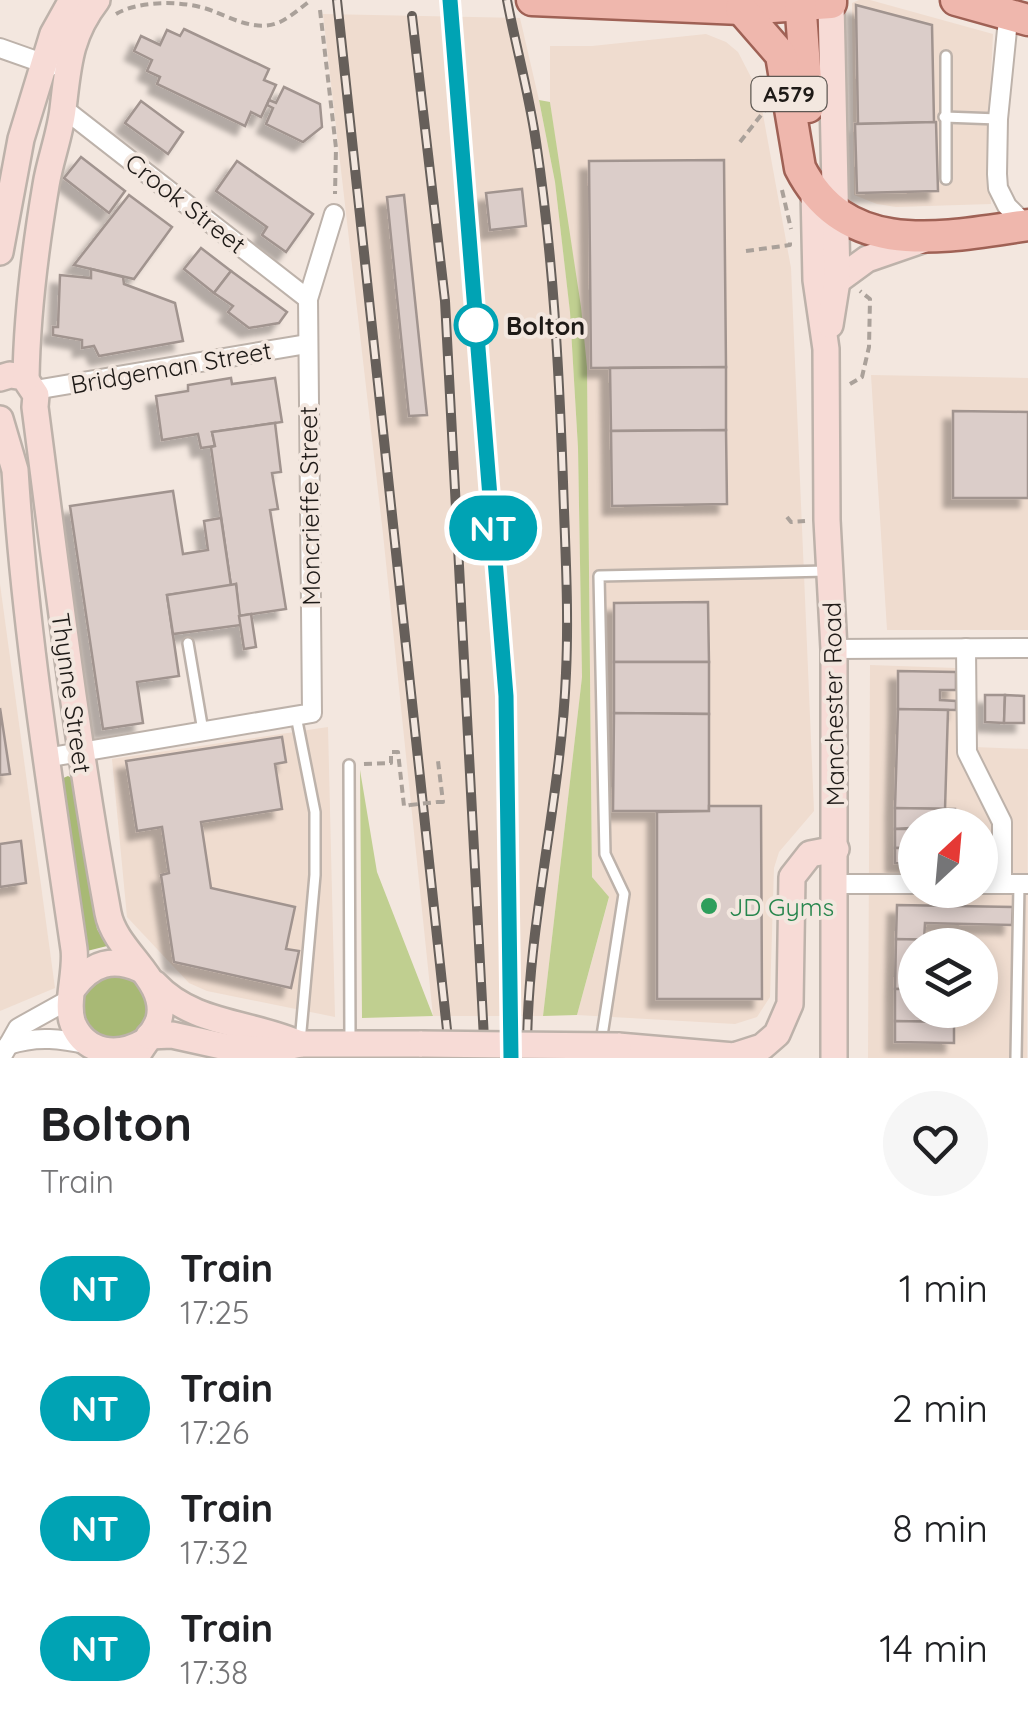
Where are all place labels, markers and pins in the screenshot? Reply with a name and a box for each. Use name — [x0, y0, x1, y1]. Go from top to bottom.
marker: Bolton — [455, 304, 497, 346]
place label: Bolton — [506, 310, 585, 341]
place label: JD Gyms — [729, 891, 834, 922]
marker: JD Gyms — [698, 895, 720, 917]

